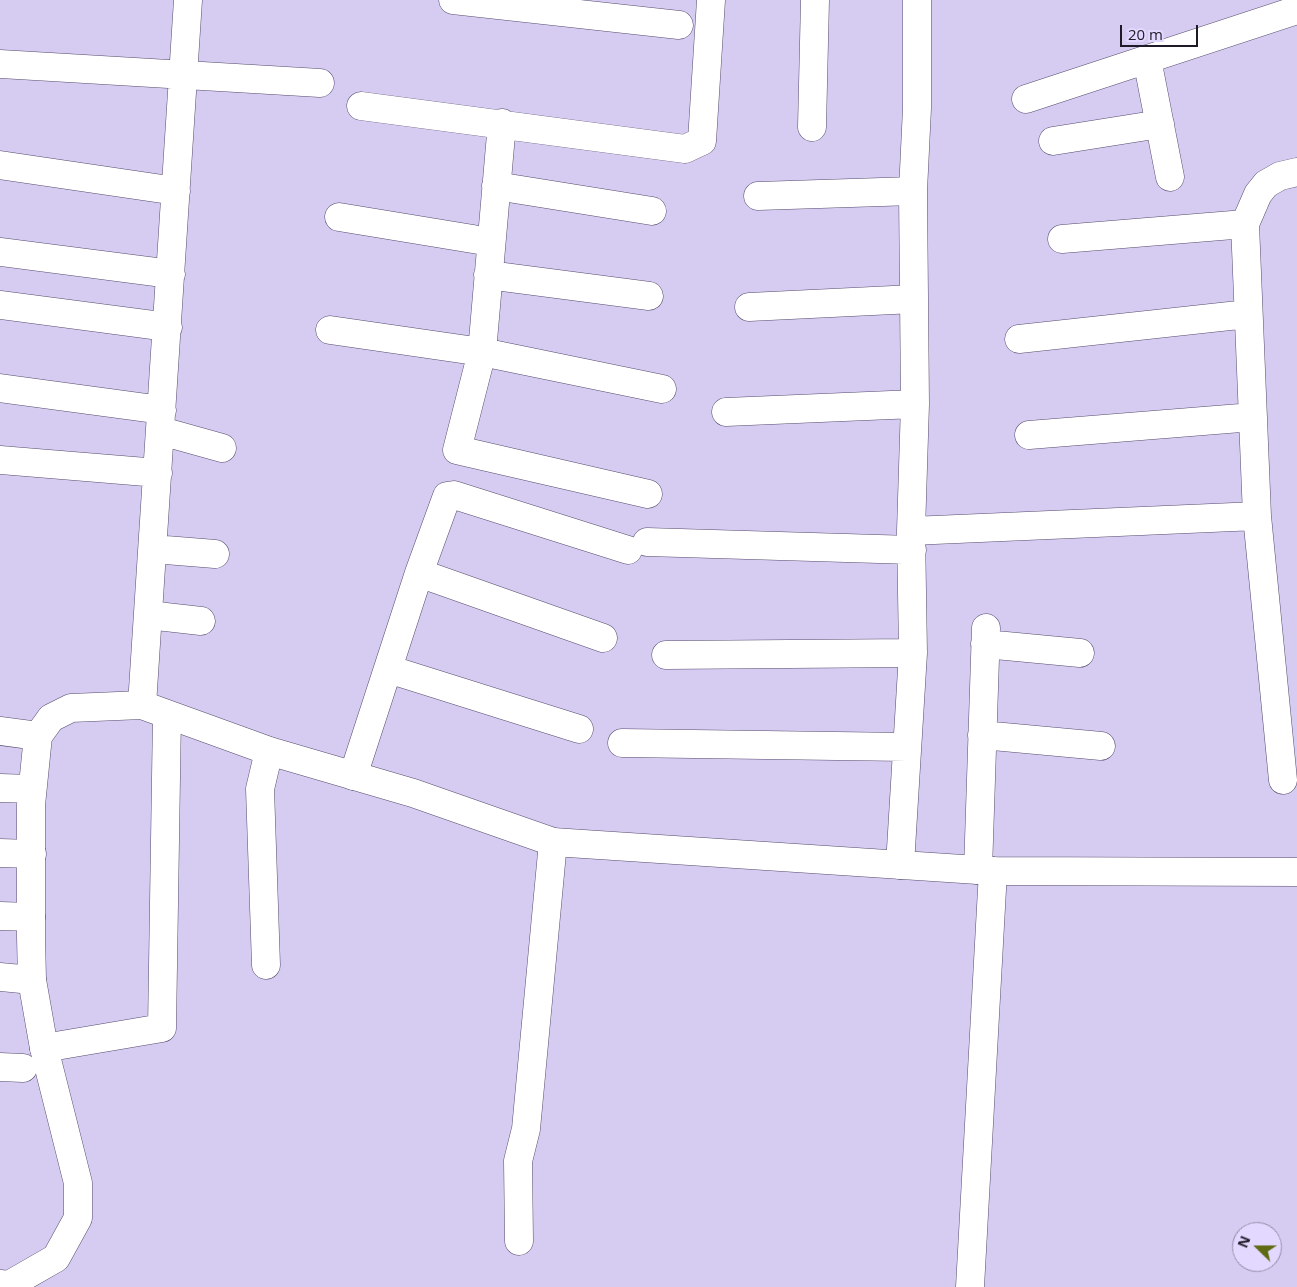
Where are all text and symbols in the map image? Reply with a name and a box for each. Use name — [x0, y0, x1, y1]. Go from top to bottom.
scale bar — [1122, 15, 1200, 47]
text: 20 m — [1128, 24, 1163, 44]
north arrow — [1232, 1222, 1282, 1272]
text: N — [1233, 1233, 1254, 1250]

